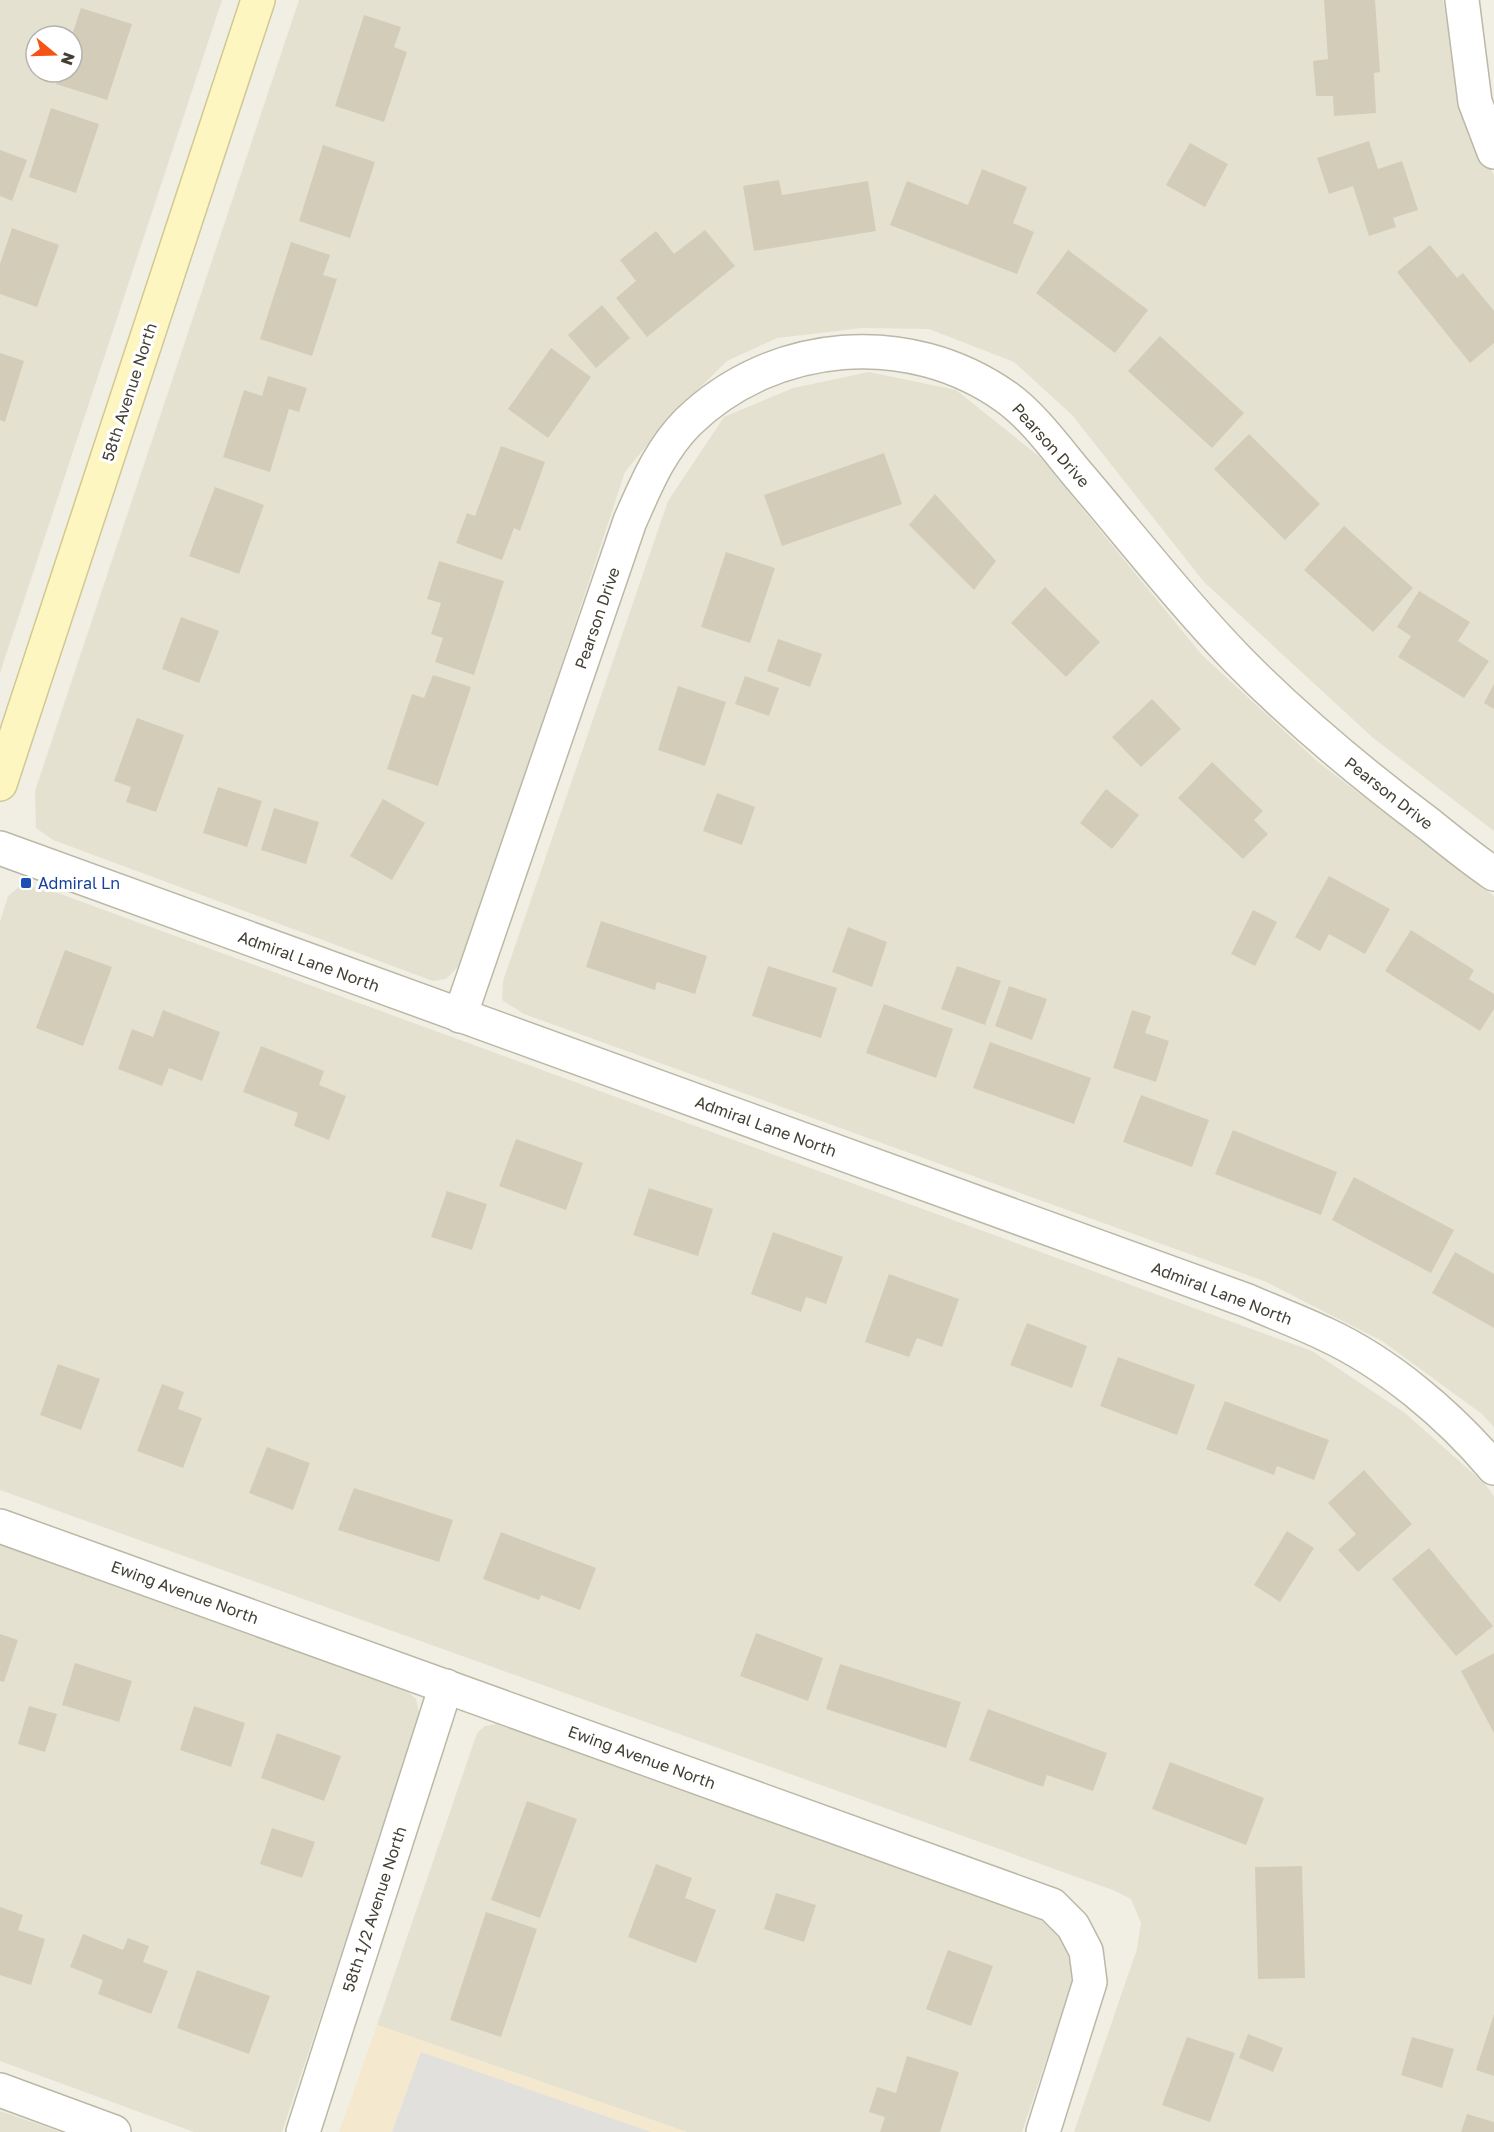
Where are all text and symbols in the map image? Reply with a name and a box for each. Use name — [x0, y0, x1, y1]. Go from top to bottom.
north arrow — [24, 24, 84, 84]
text: N — [57, 50, 80, 68]
street label: 58th Avenue North — [97, 320, 161, 464]
street label: Pearson Drive — [1008, 399, 1094, 491]
street label: Pearson Drive — [570, 564, 624, 672]
street label: Pearson Drive — [1341, 752, 1437, 834]
place label: Admiral Ln — [38, 873, 120, 893]
marker: Admiral Ln — [19, 876, 33, 890]
street label: Admiral Lane North — [236, 926, 382, 996]
street label: Admiral Lane North — [693, 1091, 839, 1161]
street label: Admiral Lane North — [1149, 1257, 1295, 1329]
street label: Ewing Avenue North — [108, 1556, 262, 1628]
street label: Ewing Avenue North — [565, 1721, 719, 1793]
street label: 58th 1/2 Avenue North — [338, 1824, 410, 1994]

